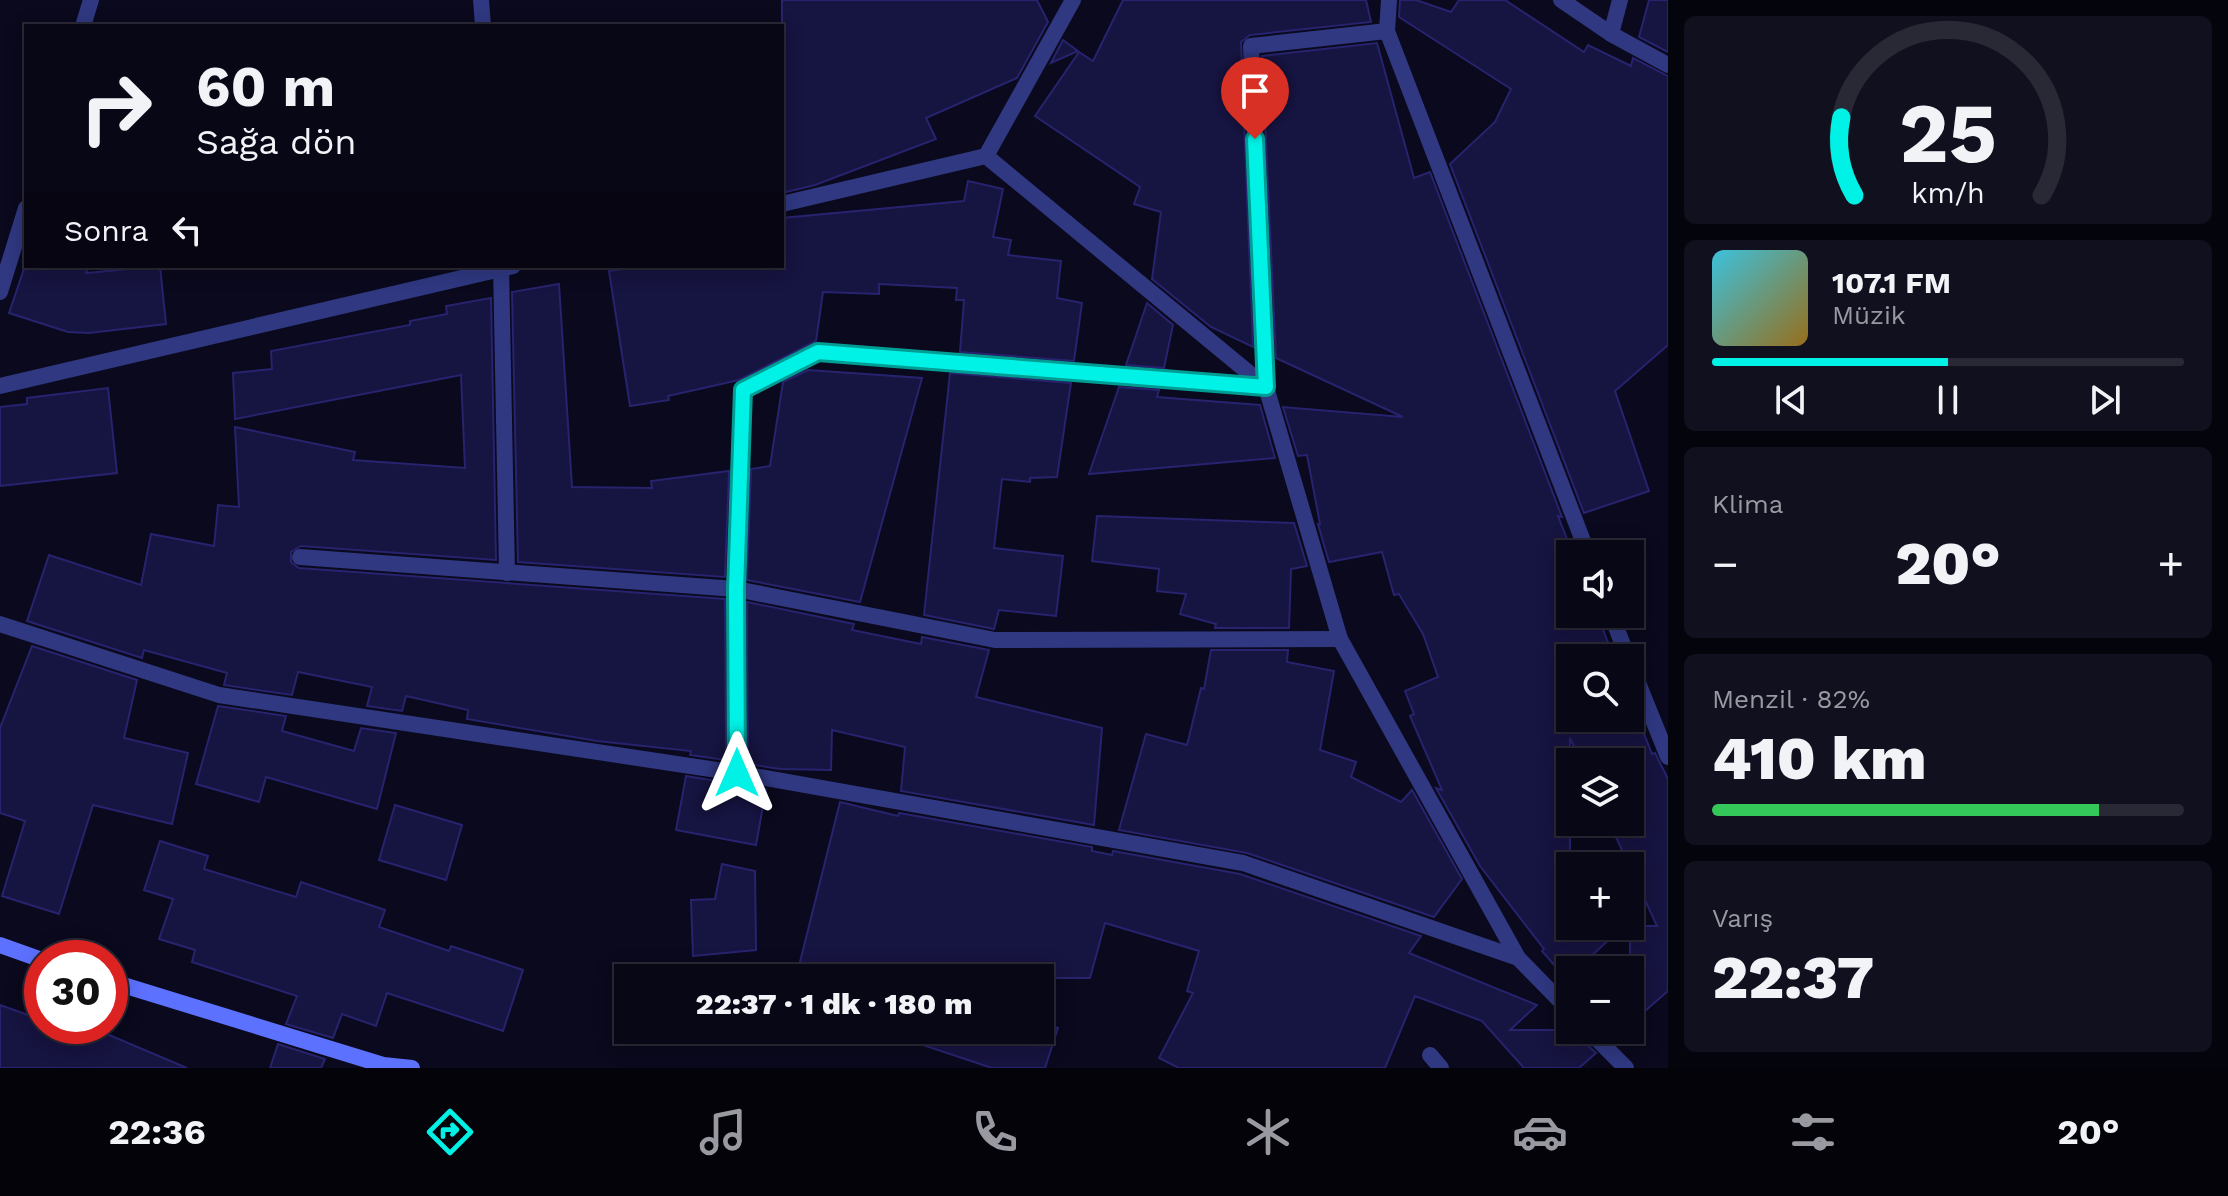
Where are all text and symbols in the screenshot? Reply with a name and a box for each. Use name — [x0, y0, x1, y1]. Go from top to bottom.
text: 60 m — [196, 54, 335, 120]
icon: right — [64, 56, 168, 160]
pin — [1221, 57, 1289, 139]
icon: arrive — [1233, 69, 1277, 113]
text: 25 — [1899, 85, 1997, 182]
text: Sağa dön — [196, 121, 357, 163]
text: km/h — [1911, 176, 1985, 210]
icon: left — [165, 208, 209, 252]
text: Sonra — [64, 213, 149, 248]
text: 107.1 FM — [1832, 265, 1951, 300]
text: Müzik — [1832, 300, 1906, 330]
icon: previous — [1769, 378, 1813, 422]
icon: pause — [1926, 378, 1970, 422]
icon: next — [2083, 378, 2127, 422]
text: Klima — [1712, 489, 1783, 519]
text: 20° — [1895, 528, 2001, 599]
text: − — [1712, 538, 1739, 590]
text: + — [2157, 538, 2184, 590]
map controls — [1556, 540, 1644, 1044]
button: sound — [1556, 540, 1644, 628]
button: search — [1556, 644, 1644, 732]
text: Menzil · 82% — [1712, 684, 1870, 714]
text: 410 km — [1712, 723, 1926, 794]
position arrow — [695, 731, 779, 815]
button: layers — [1556, 748, 1644, 836]
button: + — [1556, 852, 1644, 940]
text: Varış — [1712, 903, 1773, 933]
speed limit sign: 30 — [24, 940, 128, 1044]
text: 22:37 — [1712, 942, 1874, 1013]
button: − — [1556, 956, 1644, 1044]
text: 22:37 · 1 dk · 180 m — [696, 986, 972, 1021]
icon: directions — [422, 1104, 478, 1160]
icon: music — [695, 1104, 751, 1160]
icon: phone — [967, 1104, 1023, 1160]
icon: climate — [1240, 1104, 1296, 1160]
icon: car — [1512, 1104, 1568, 1160]
icon: filters — [1785, 1104, 1841, 1160]
text: 22:36 — [108, 1111, 206, 1153]
text: 20° — [2057, 1111, 2120, 1153]

